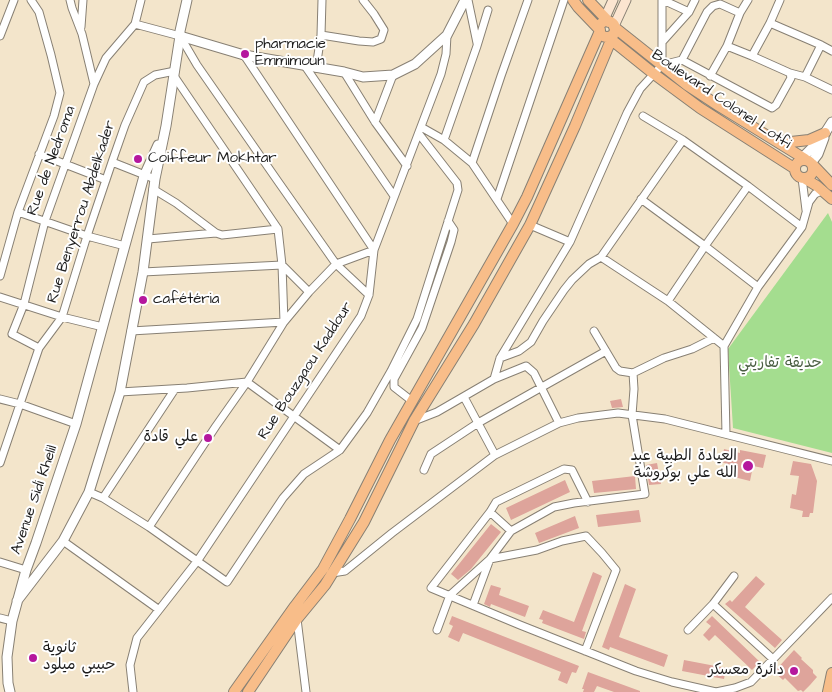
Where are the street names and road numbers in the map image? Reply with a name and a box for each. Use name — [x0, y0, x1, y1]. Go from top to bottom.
street label: Boulevard Colonel Lotfi — [648, 47, 794, 153]
street label: Rue de Nedroma — [24, 104, 80, 218]
street label: Rue Benyerrou Abdelkader — [44, 118, 120, 306]
street label: Rue Bouzgaou Kaddour — [255, 299, 357, 443]
street label: Avenue Sidi Khelil — [8, 443, 62, 557]

